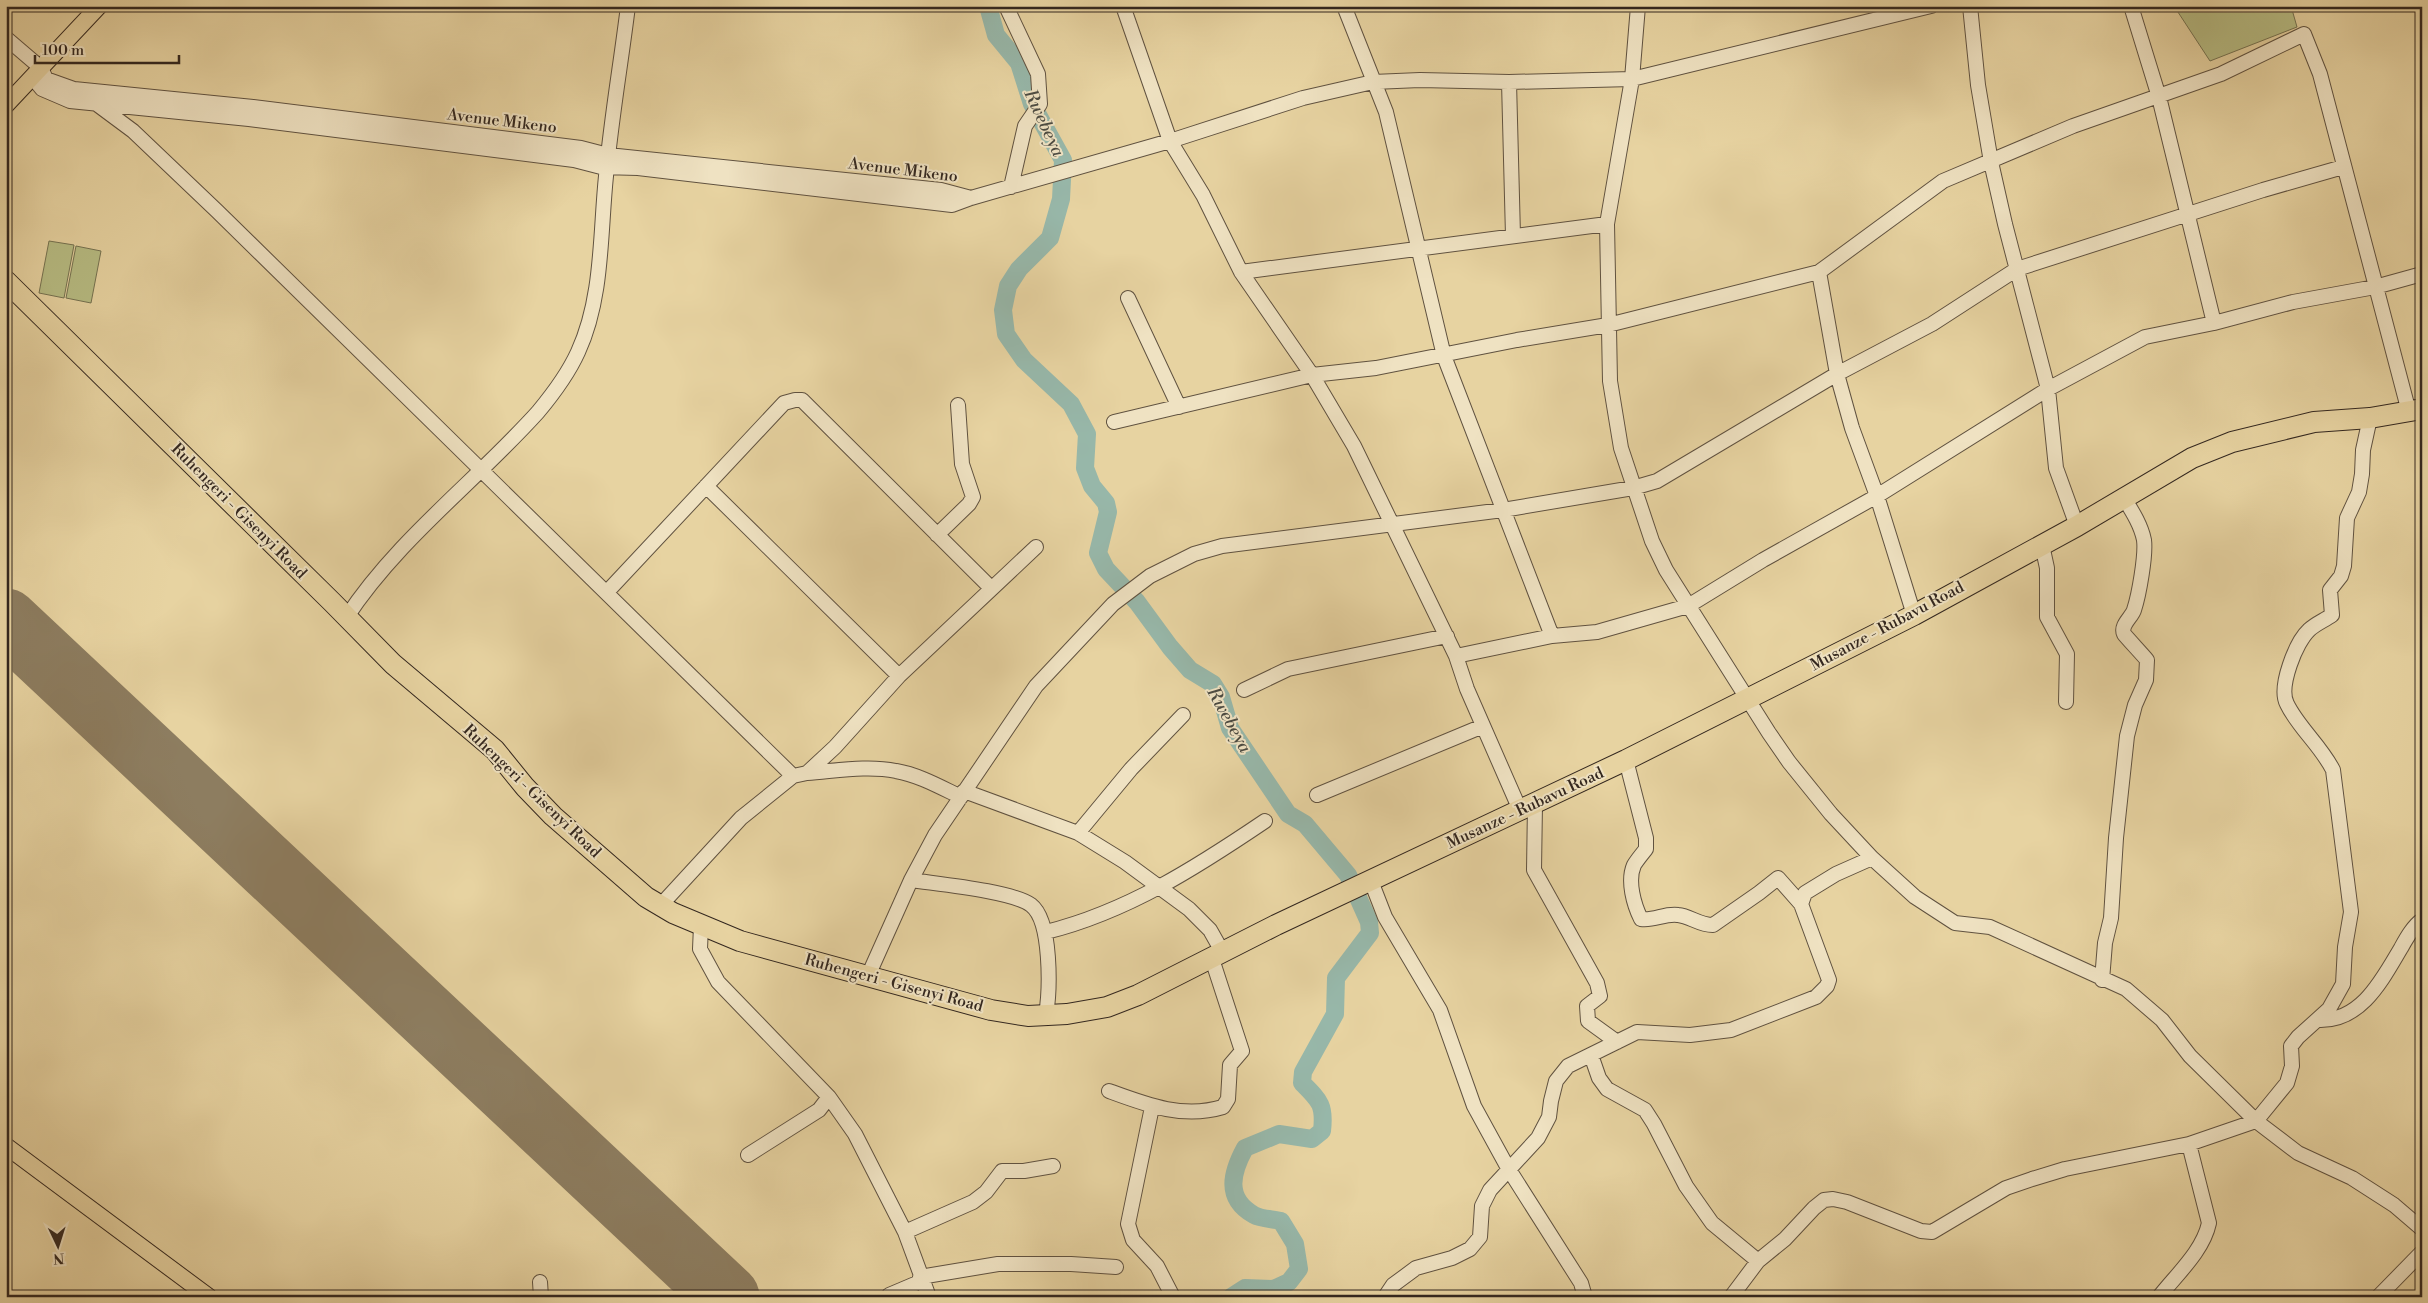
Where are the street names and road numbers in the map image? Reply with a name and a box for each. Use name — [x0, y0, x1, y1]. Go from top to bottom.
street label: Avenue Mikeno — [445, 104, 558, 138]
street label: Avenue Mikeno — [846, 153, 959, 187]
street label: Ruhengeri - Gisenyi Road — [167, 439, 311, 583]
street label: Musanze - Rubavu Road — [1807, 577, 1967, 675]
street label: Ruhengeri - Gisenyi Road — [459, 720, 605, 862]
street label: Musanze - Rubavu Road — [1443, 763, 1607, 853]
street label: Ruhengeri - Gisenyi Road — [803, 950, 985, 1016]

